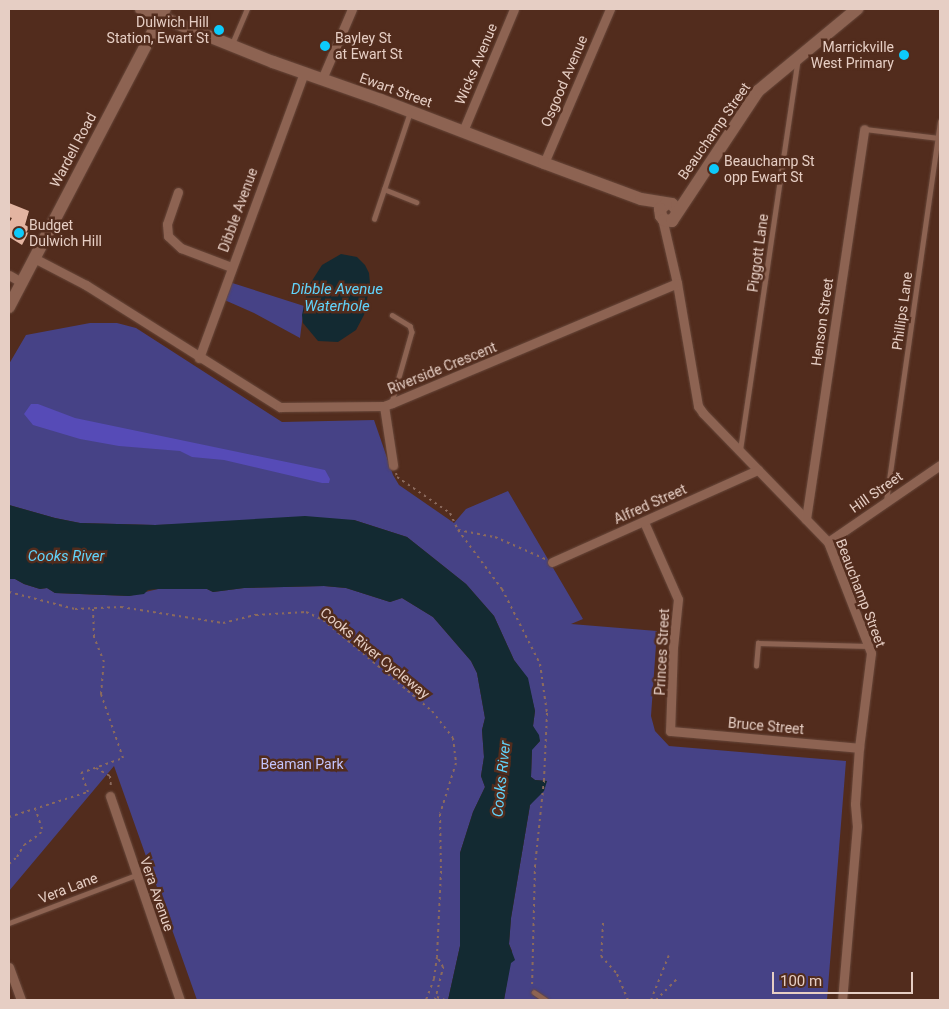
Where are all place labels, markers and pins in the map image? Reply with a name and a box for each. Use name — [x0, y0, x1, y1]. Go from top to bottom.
place label: Dulwich Hill Station, Ewart St — [107, 14, 209, 46]
marker: Dulwich Hill Station, Ewart St — [213, 24, 225, 36]
place label: Bayley St at Ewart St — [335, 30, 403, 62]
place label: Marrickville West Primary — [811, 39, 894, 72]
marker: Bayley St at Ewart St — [319, 40, 331, 52]
marker: Marrickville West Primary — [898, 49, 910, 61]
place label: Beauchamp St opp Ewart St — [724, 153, 815, 186]
marker: Beauchamp St opp Ewart St — [708, 163, 720, 175]
place label: Budget Dulwich Hill — [29, 217, 102, 250]
marker: Budget Dulwich Hill — [13, 227, 25, 239]

